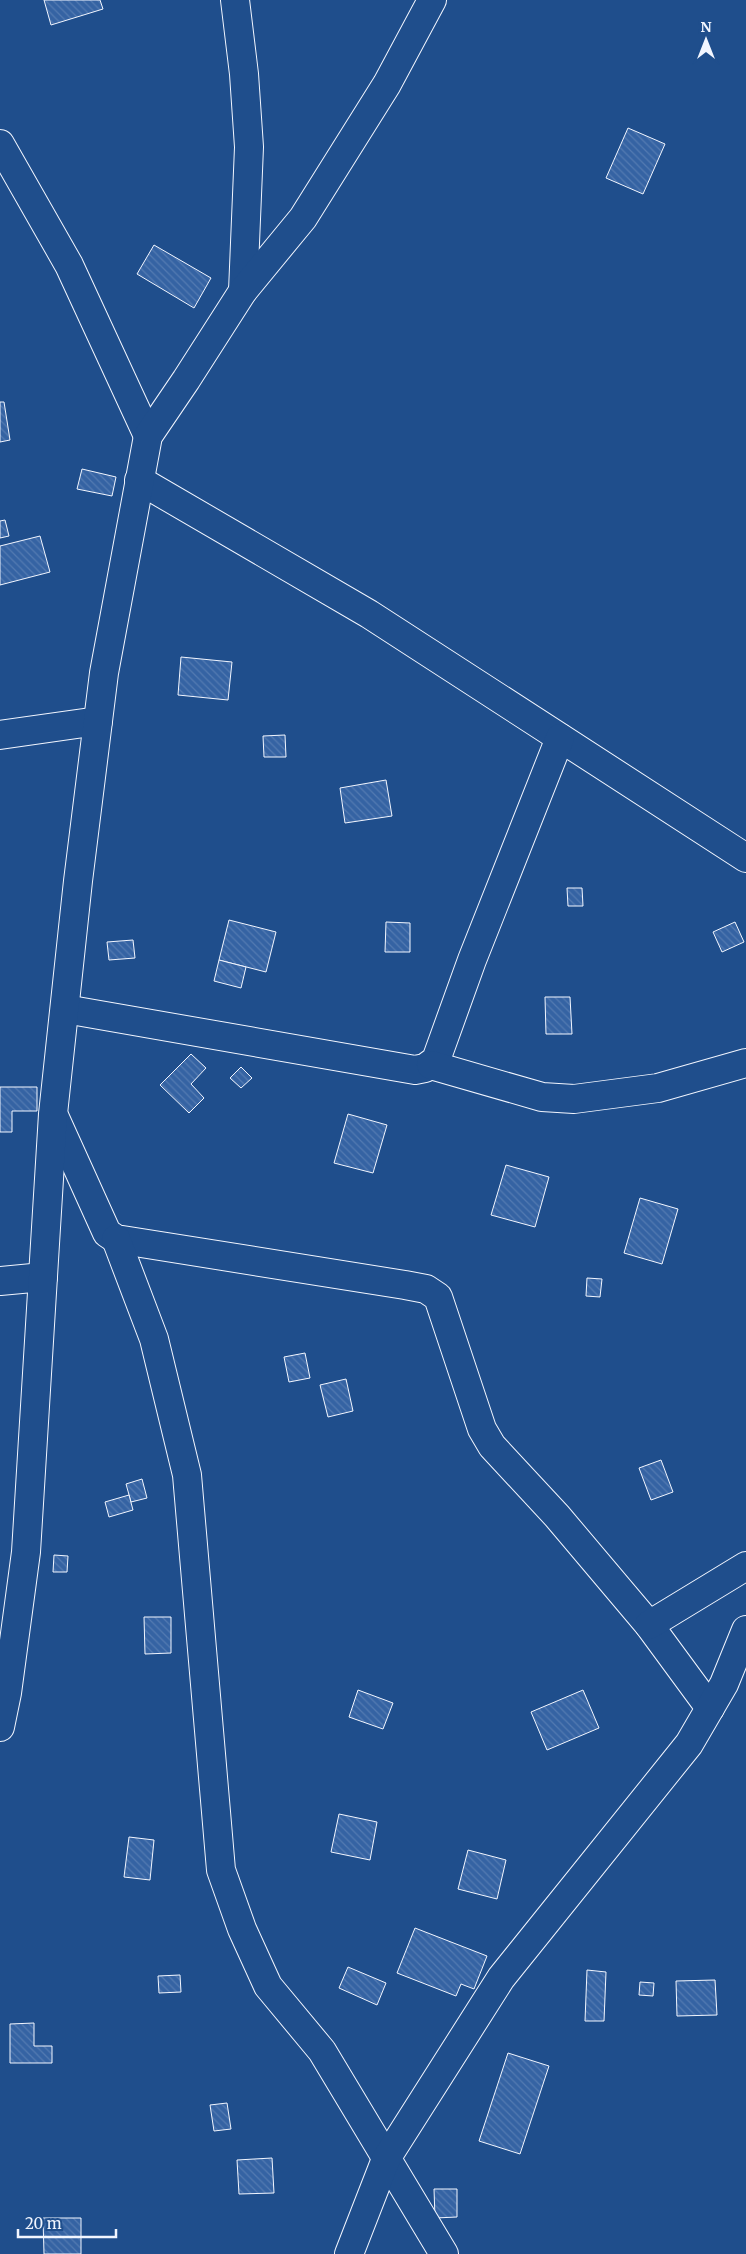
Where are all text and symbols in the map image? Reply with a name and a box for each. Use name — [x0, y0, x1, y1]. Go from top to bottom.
north arrow — [681, 15, 731, 65]
text: N — [700, 18, 712, 36]
scale bar — [18, 2206, 115, 2238]
text: 20 m — [25, 2214, 62, 2233]

